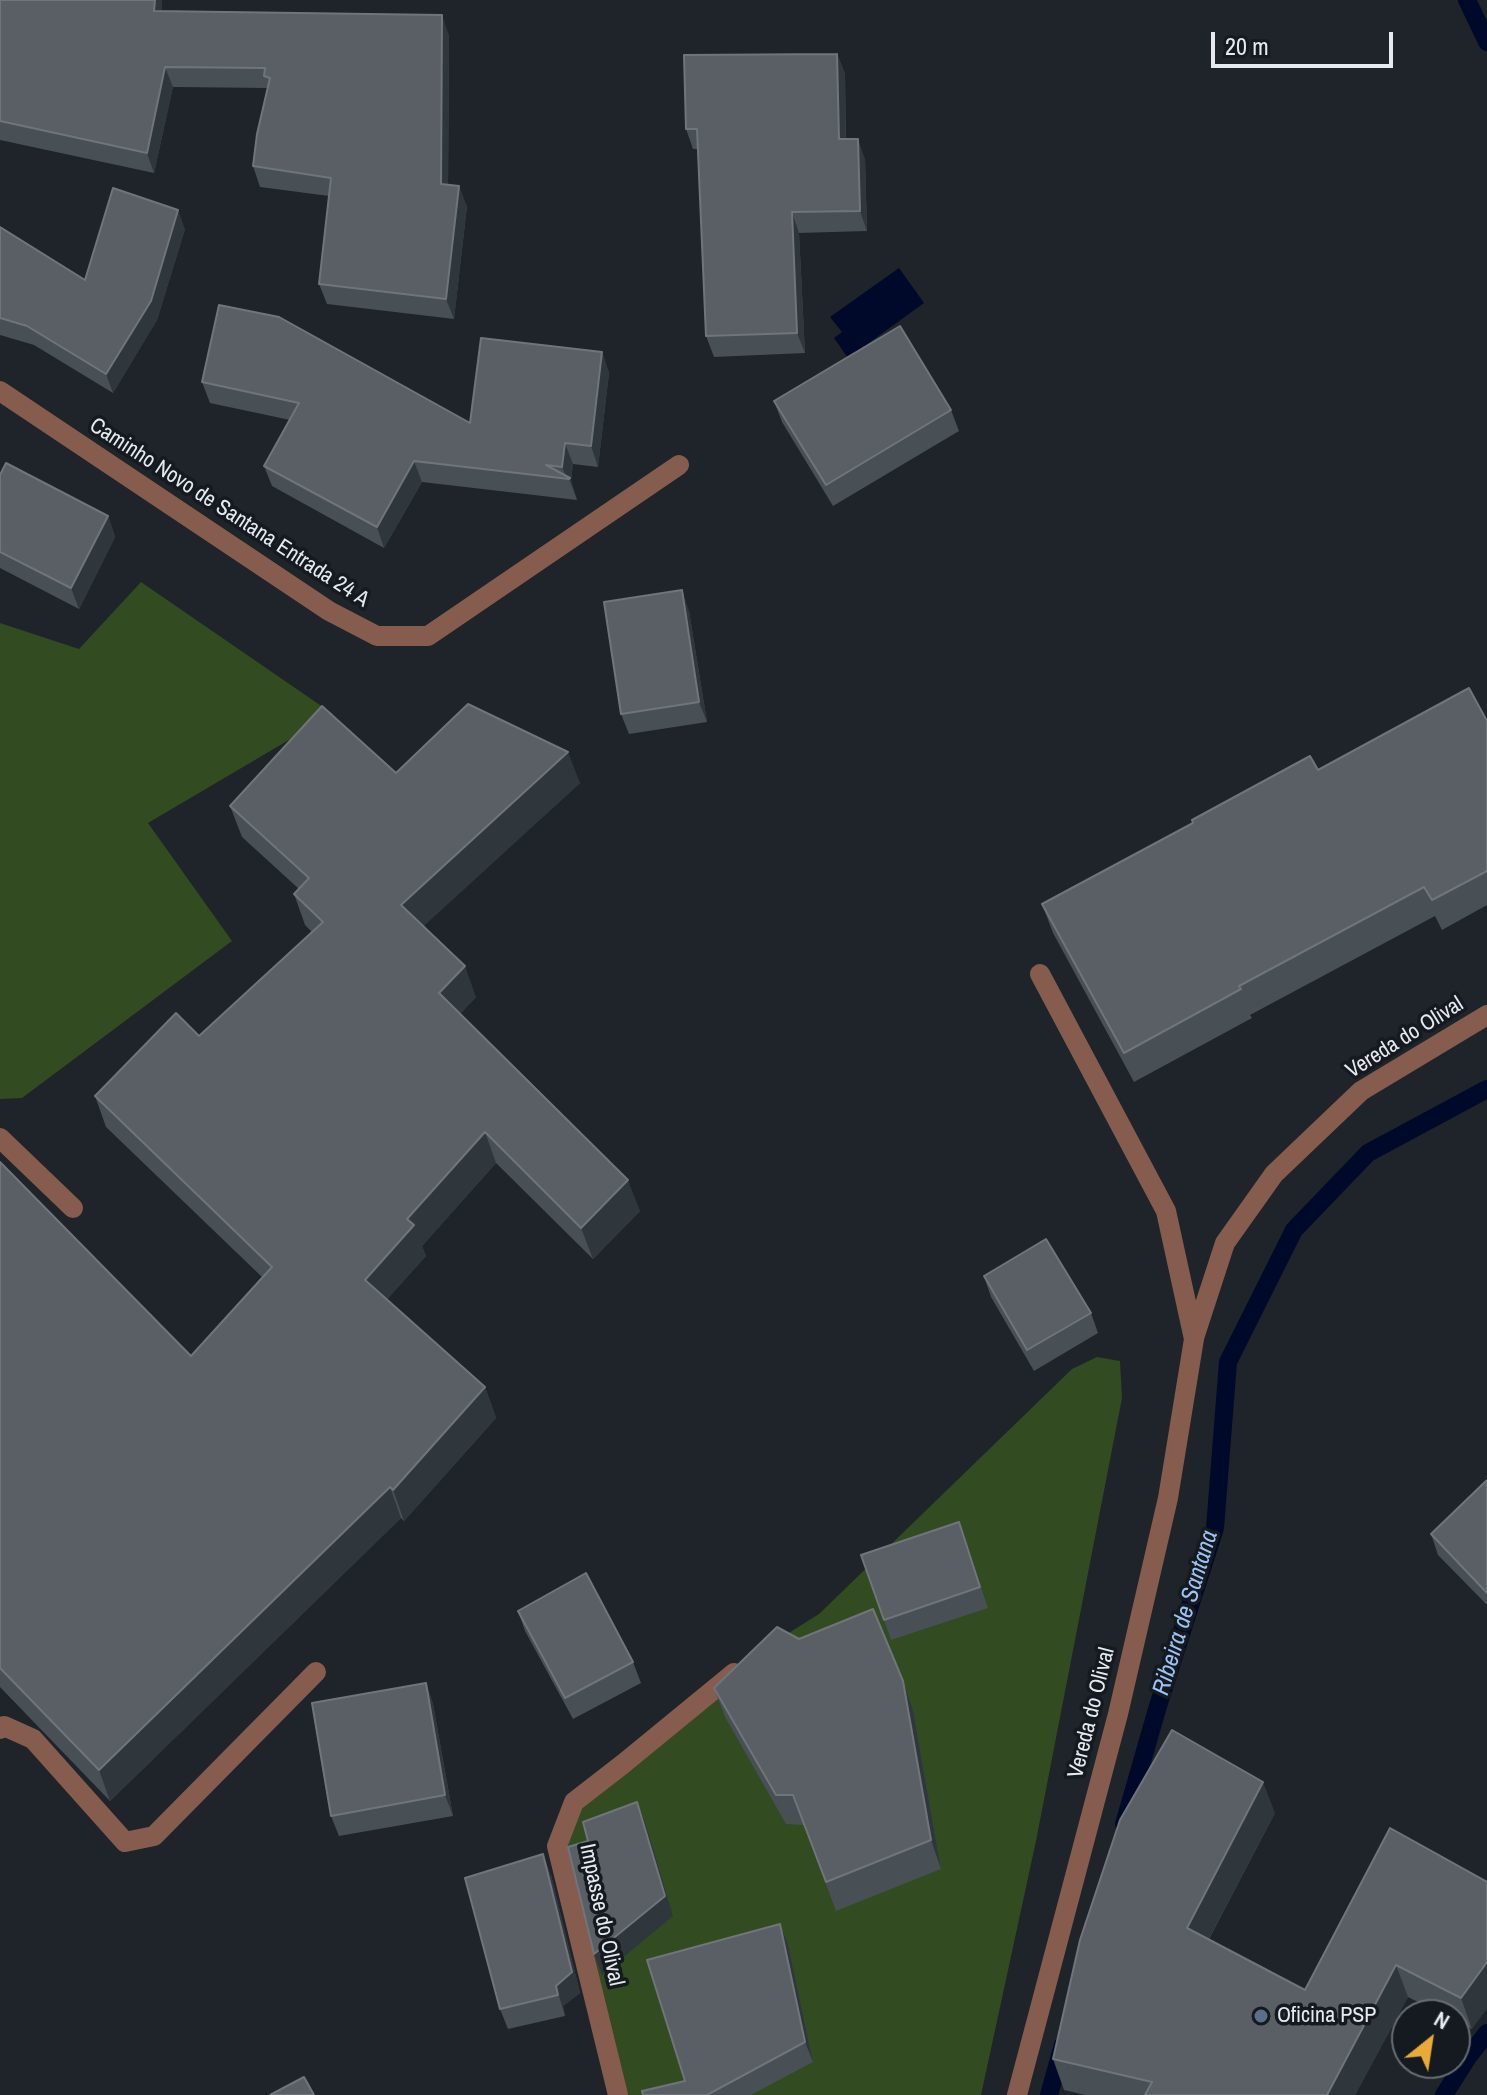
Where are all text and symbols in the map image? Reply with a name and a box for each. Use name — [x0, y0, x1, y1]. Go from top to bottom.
scale bar — [1215, 16, 1397, 66]
text: 20 m — [1225, 30, 1269, 62]
street label: Caminho Novo de Santana Entrada 24 A — [84, 413, 374, 613]
street label: Vereda do Olival — [1341, 991, 1469, 1085]
water label: Ribeira de Santana — [1147, 1527, 1225, 1699]
street label: Vereda do Olival — [1063, 1645, 1121, 1781]
street label: Impasse do Olival — [573, 1842, 629, 1988]
north arrow — [1391, 1999, 1471, 2079]
place label: Oficina PSP — [1277, 2003, 1376, 2029]
text: N — [1429, 2004, 1455, 2036]
marker: Oficina PSP — [1252, 2007, 1270, 2025]

